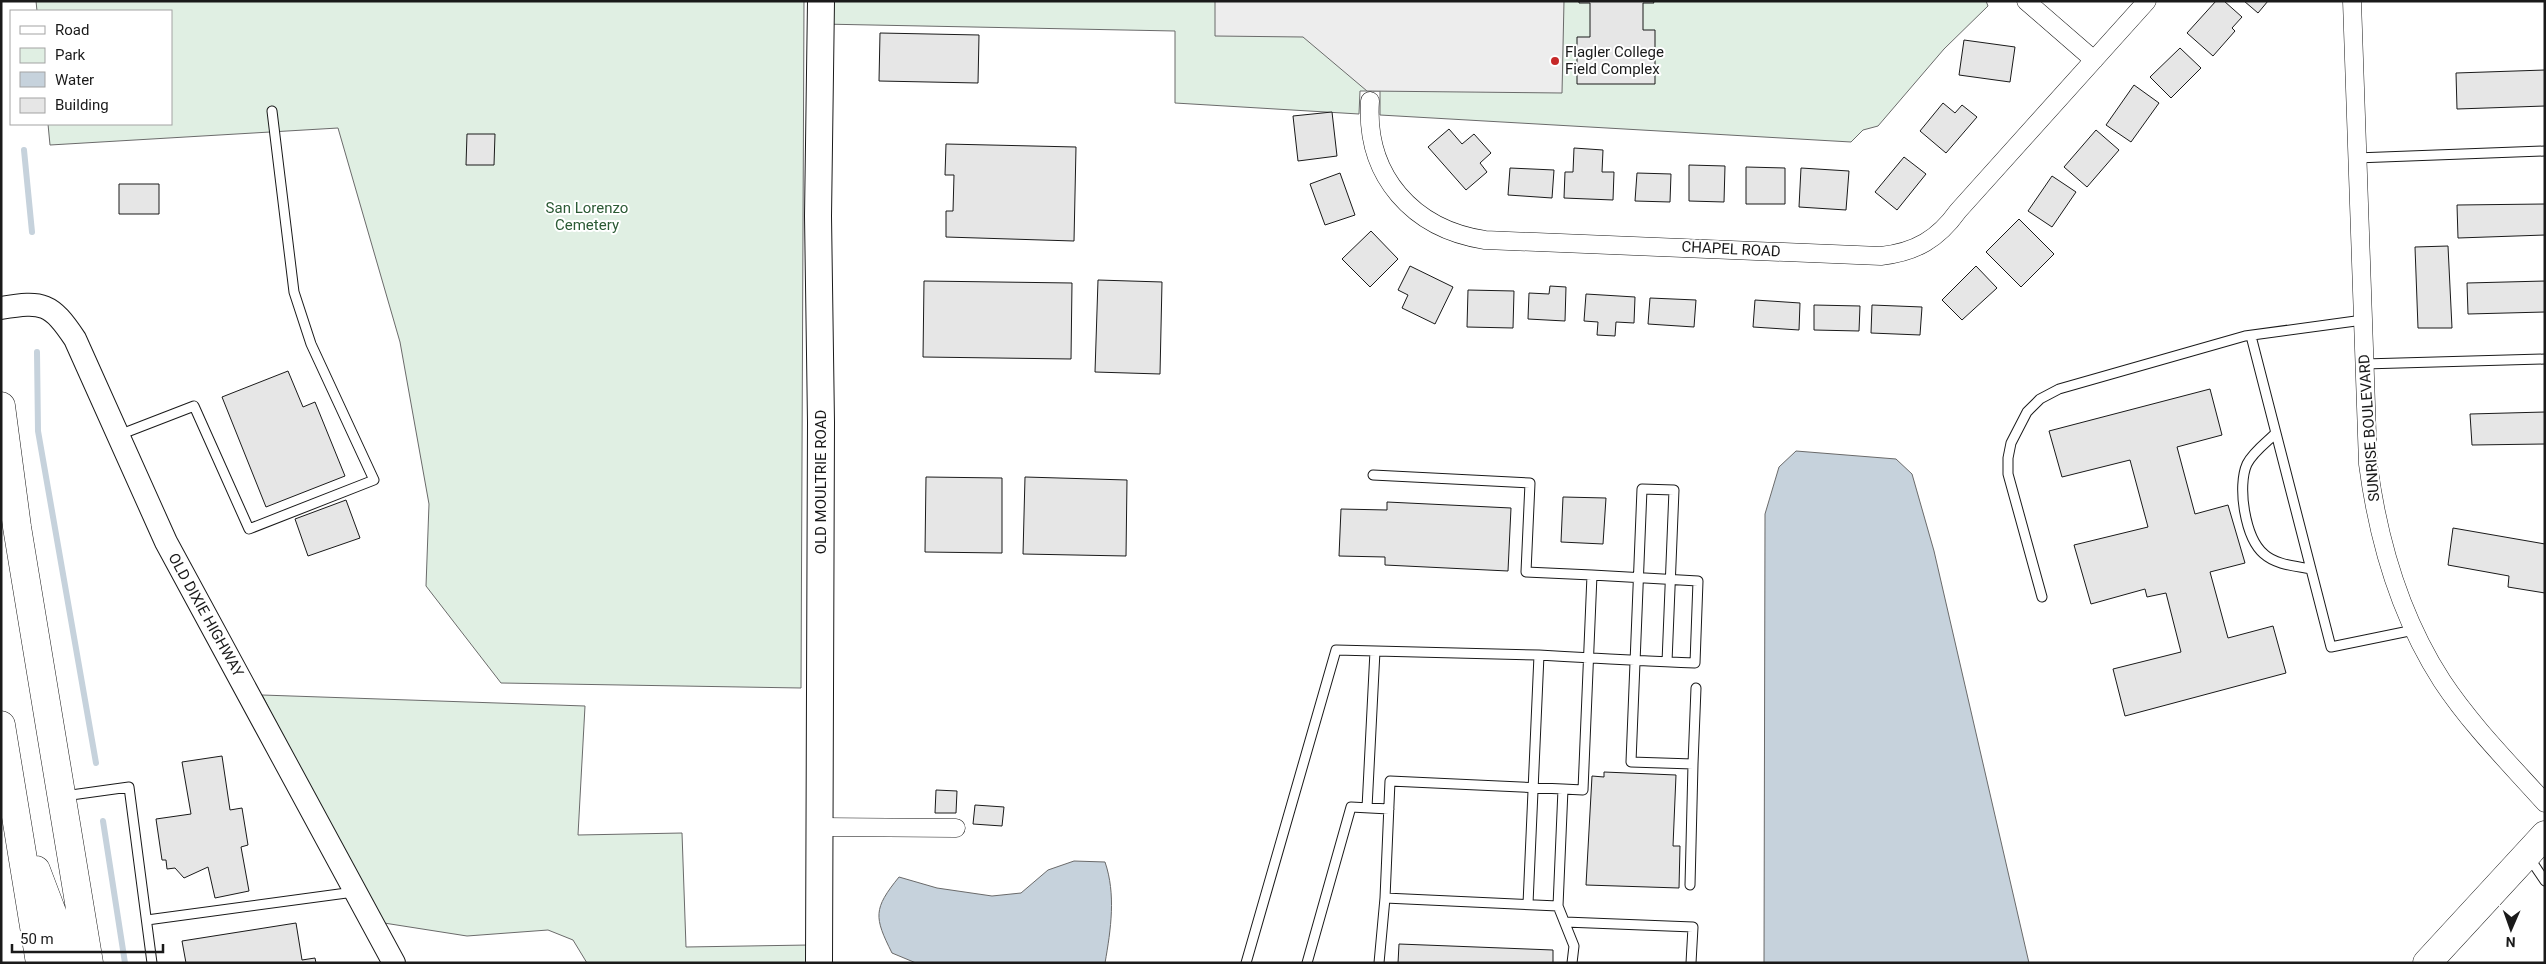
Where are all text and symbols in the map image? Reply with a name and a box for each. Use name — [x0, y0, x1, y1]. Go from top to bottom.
legend — [10, 10, 172, 125]
text: Road — [55, 21, 89, 39]
place label: Flagler College Field Complex — [1565, 43, 1664, 78]
text: Park — [55, 46, 86, 64]
marker: Flagler College Field Complex — [1549, 55, 1561, 67]
text: Water — [55, 71, 94, 89]
text: Building — [55, 96, 109, 114]
park label: San Lorenzo Cemetery — [546, 199, 628, 234]
street label: CHAPEL ROAD — [1681, 237, 1781, 261]
street label: SUNRISE BOULEVARD — [2355, 354, 2383, 502]
street label: OLD MOULTRIE ROAD — [812, 410, 830, 554]
street label: OLD DIXIE HIGHWAY — [165, 550, 247, 680]
north arrow — [2486, 904, 2536, 954]
scale bar — [12, 922, 164, 954]
text: 50 m — [20, 930, 54, 948]
text: N — [2505, 934, 2516, 950]

